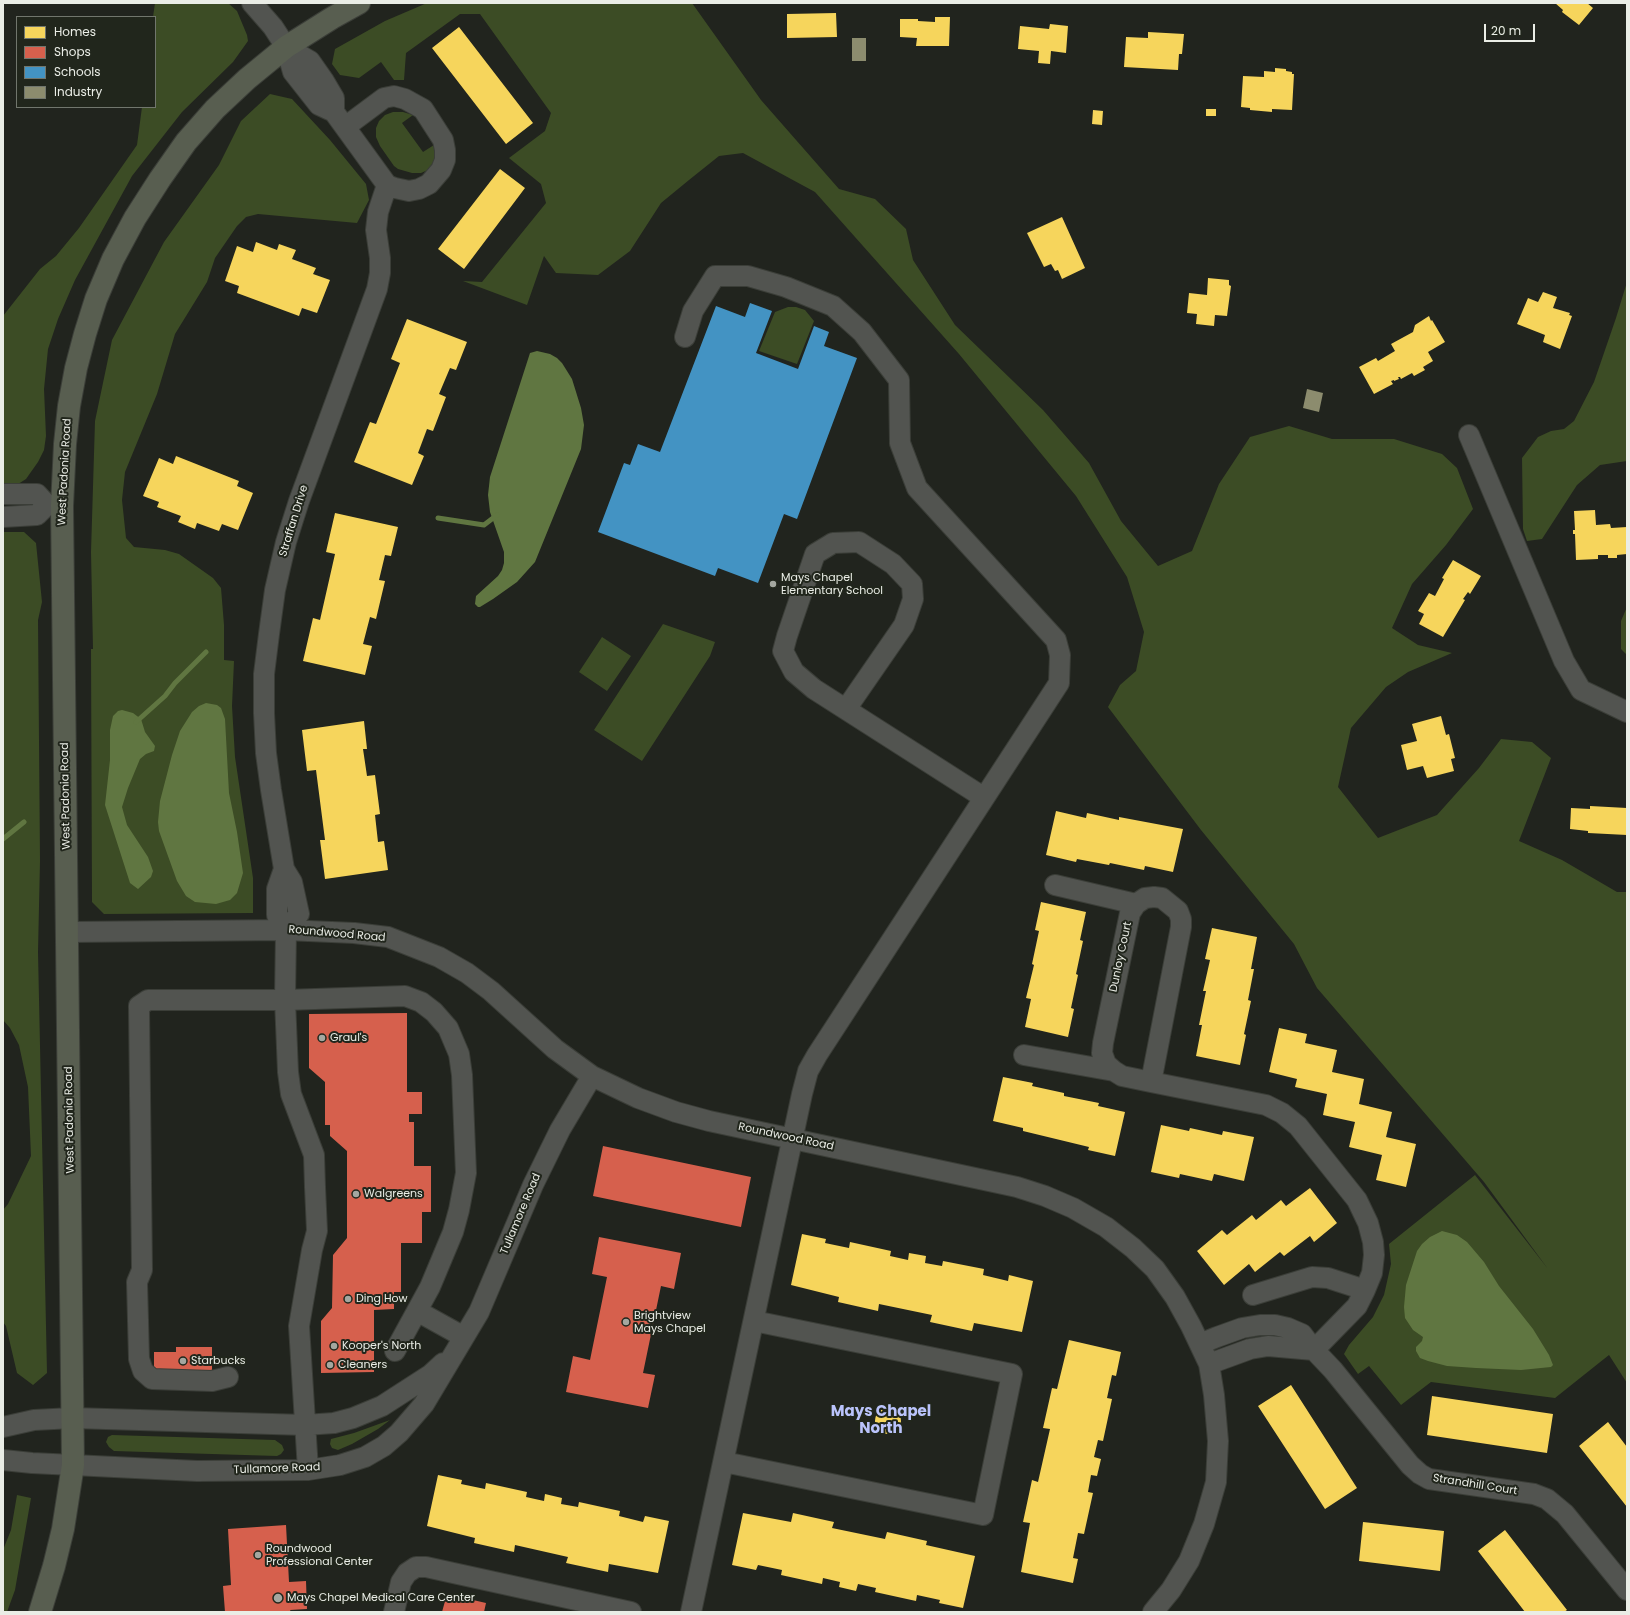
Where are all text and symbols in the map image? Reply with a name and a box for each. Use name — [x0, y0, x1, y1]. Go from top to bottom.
legend — [16, 16, 156, 108]
scale bar — [1486, 16, 1537, 42]
text: 20 m — [1491, 22, 1521, 39]
text: Homes — [54, 23, 96, 40]
text: Shops — [54, 43, 91, 60]
text: Schools — [54, 63, 101, 80]
text: Industry — [54, 83, 102, 100]
street label: West Padonia Road — [56, 418, 74, 526]
street label: Straffan Drive — [277, 484, 311, 558]
place label: Mays Chapel Elementary School — [781, 571, 883, 597]
marker: Mays Chapel Elementary School — [768, 579, 778, 589]
street label: West Padonia Road — [58, 742, 74, 850]
street label: Dunloy Court — [1107, 921, 1135, 993]
street label: Roundwood Road — [288, 923, 386, 945]
place label: Graul's — [330, 1031, 367, 1045]
marker: Graul's — [317, 1033, 327, 1043]
street label: West Padonia Road — [62, 1066, 78, 1174]
street label: Roundwood Road — [737, 1120, 835, 1154]
street label: Tullamore Road — [498, 1172, 544, 1256]
place label: Walgreens — [364, 1187, 423, 1201]
marker: Walgreens — [351, 1189, 361, 1199]
place label: Ding How — [356, 1292, 408, 1306]
marker: Ding How — [343, 1294, 353, 1304]
place label: Brightview Mays Chapel — [634, 1309, 706, 1335]
marker: Brightview Mays Chapel — [621, 1317, 631, 1327]
place label: Kooper's North — [342, 1339, 421, 1353]
marker: Kooper's North — [329, 1341, 339, 1351]
place label: Starbucks — [191, 1354, 246, 1368]
marker: Starbucks — [178, 1356, 188, 1366]
place label: Cleaners — [338, 1358, 387, 1372]
marker: Cleaners — [325, 1360, 335, 1370]
district label: Mays Chapel North — [831, 1403, 931, 1438]
street label: Tullamore Road — [233, 1461, 321, 1477]
street label: Strandhill Court — [1432, 1472, 1518, 1498]
place label: Roundwood Professional Center — [266, 1542, 373, 1568]
marker: Roundwood Professional Center — [253, 1550, 263, 1560]
place label: Mays Chapel Medical Care Center — [287, 1591, 475, 1605]
marker: Mays Chapel Medical Care Center — [272, 1592, 284, 1604]

